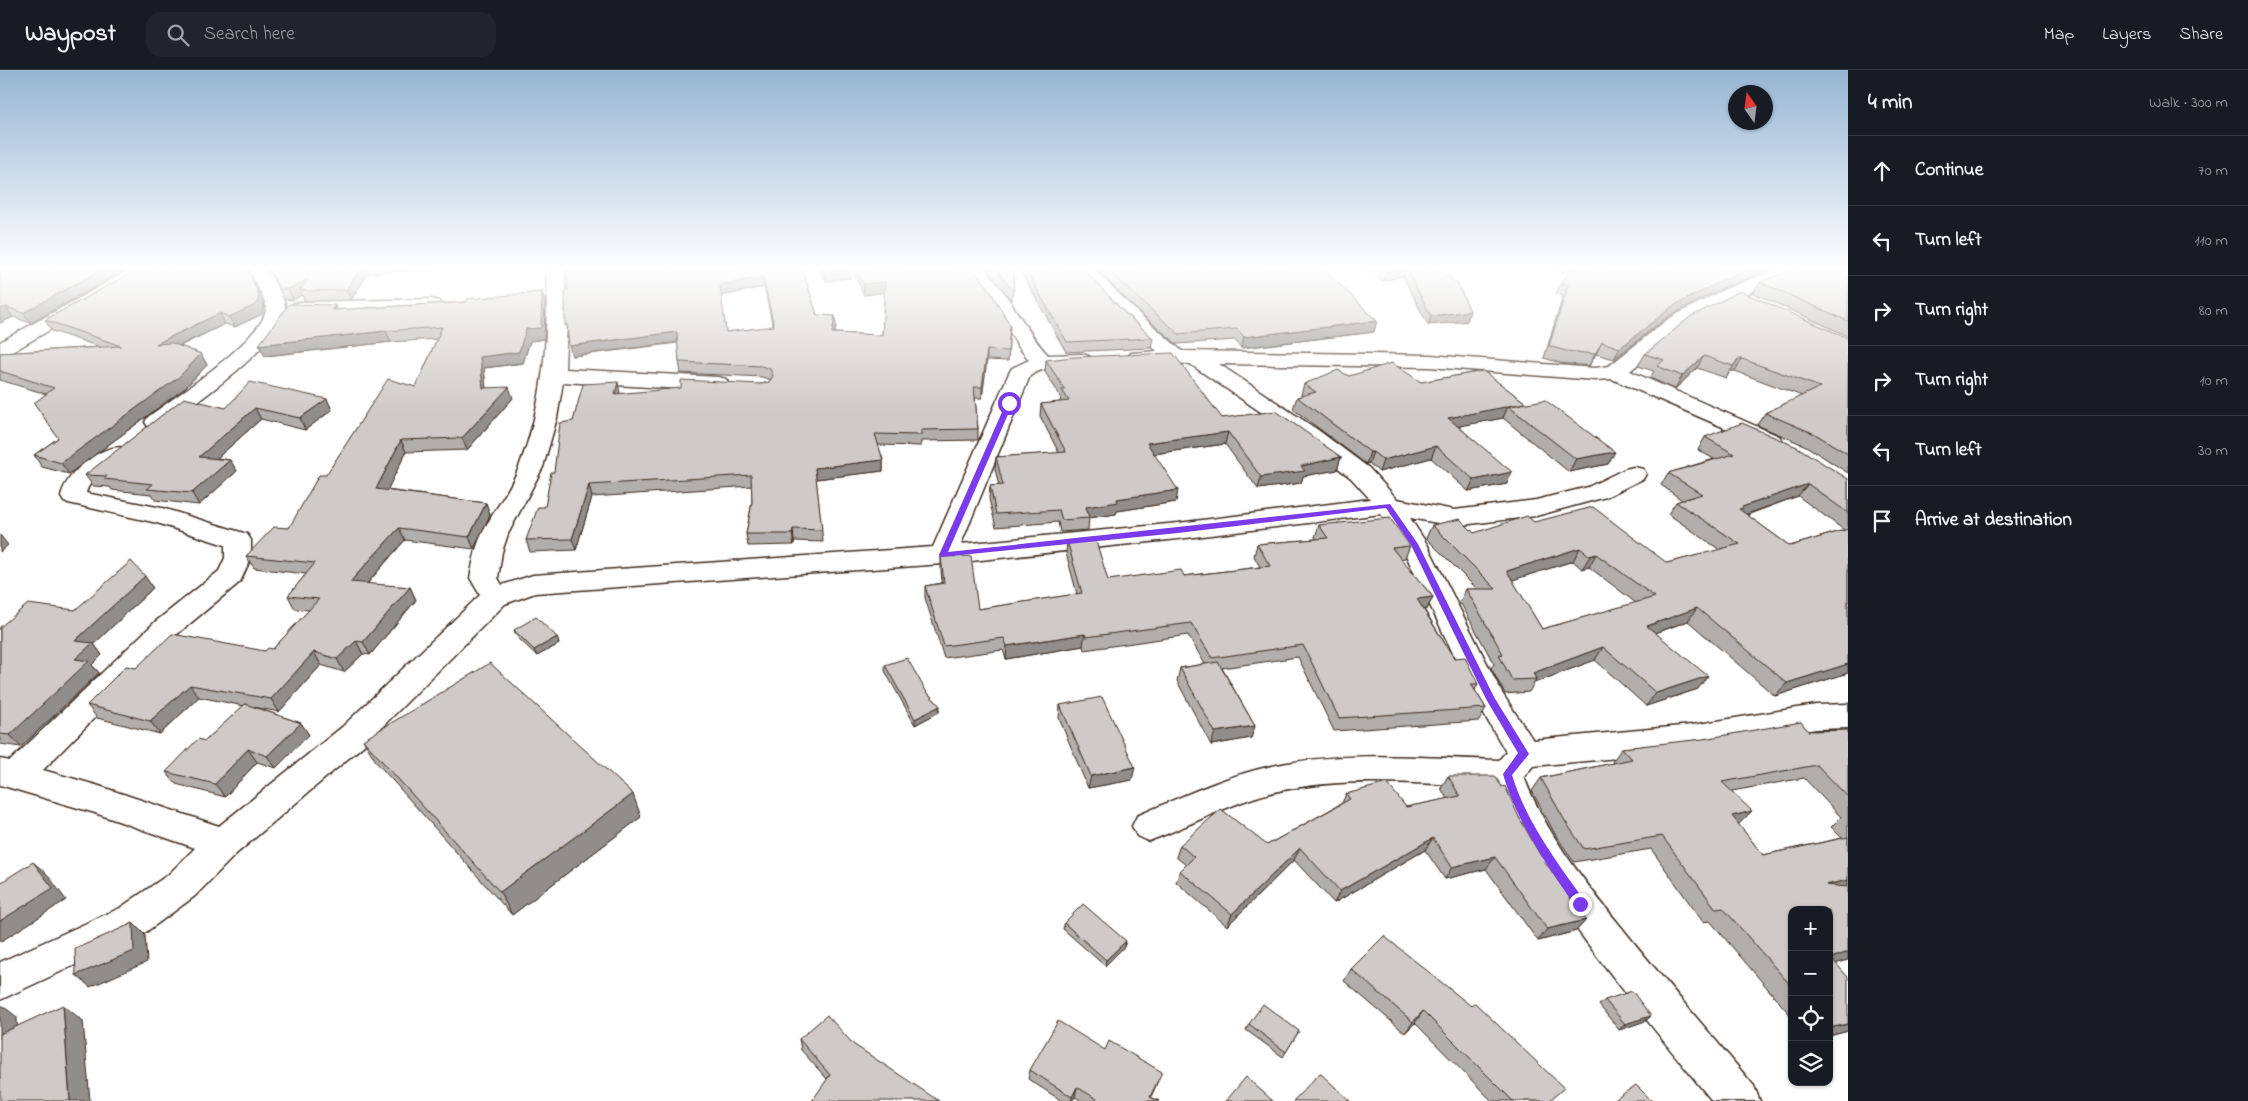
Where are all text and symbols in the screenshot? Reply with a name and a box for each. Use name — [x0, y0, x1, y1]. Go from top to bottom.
search box — [146, 12, 496, 57]
text: Waypost — [25, 17, 116, 52]
icon: search — [164, 21, 192, 49]
text: Search here — [204, 21, 295, 48]
text: Map — [2044, 22, 2074, 48]
text: Layers — [2102, 22, 2152, 48]
text: Share — [2180, 22, 2223, 48]
north arrow — [1728, 85, 1773, 130]
text: 4 min — [1868, 88, 1912, 118]
text: Walk · 300 m — [2149, 91, 2228, 115]
icon: ahead — [1868, 157, 1896, 185]
text: Continue — [1915, 157, 1983, 184]
text: 70 m — [2198, 159, 2228, 183]
icon: left — [1868, 227, 1896, 255]
text: Turn left — [1915, 227, 1982, 254]
text: 110 m — [2194, 229, 2228, 253]
icon: right — [1868, 297, 1896, 325]
text: Turn right — [1915, 297, 1988, 324]
text: 80 m — [2199, 299, 2228, 323]
icon: right — [1868, 367, 1896, 395]
text: Turn right — [1915, 367, 1988, 394]
text: 10 m — [2200, 369, 2228, 393]
route start — [998, 392, 1021, 415]
icon: left — [1868, 437, 1896, 465]
text: Turn left — [1915, 437, 1982, 464]
text: 30 m — [2198, 439, 2228, 463]
icon: arrive — [1868, 507, 1896, 535]
text: Arrive at destination — [1915, 507, 2072, 534]
route end — [1569, 893, 1592, 916]
map controls — [1788, 906, 1833, 1086]
button: + — [1788, 906, 1833, 951]
button: − — [1788, 951, 1833, 996]
button: locate — [1788, 996, 1833, 1041]
button: layers — [1788, 1041, 1833, 1086]

